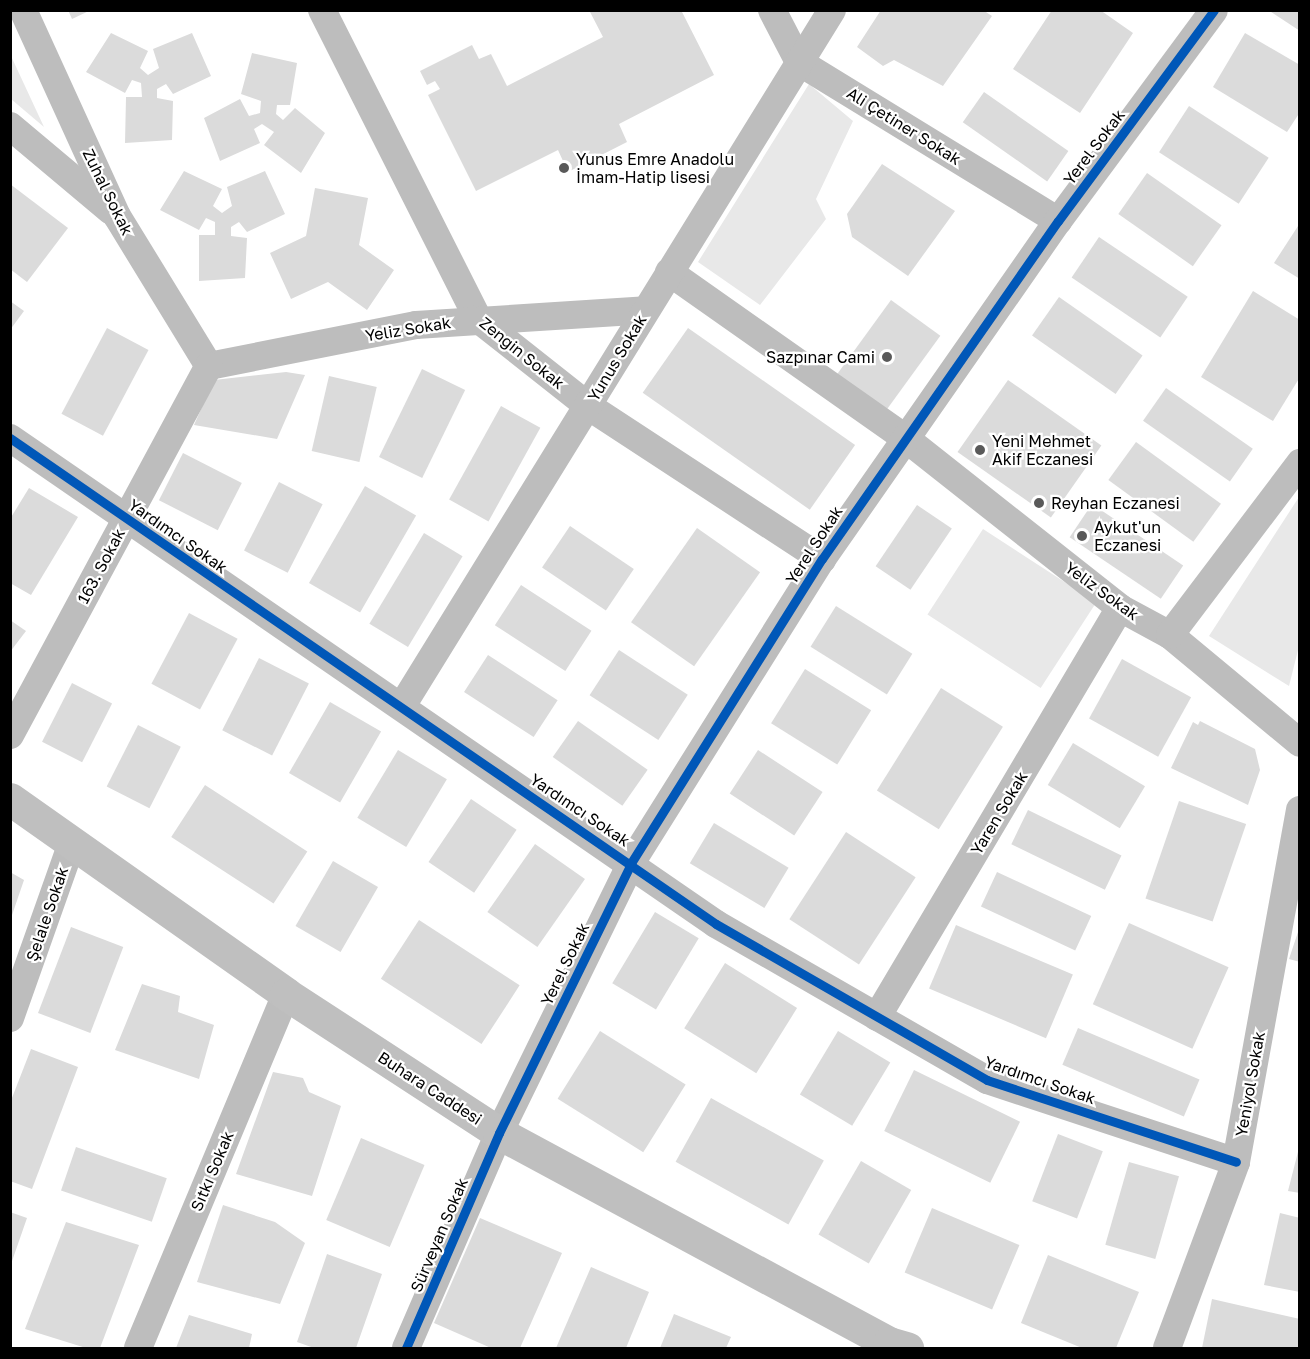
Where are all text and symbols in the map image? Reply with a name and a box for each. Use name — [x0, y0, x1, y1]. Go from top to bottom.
street label: Ali Çetiner Sokak — [843, 83, 965, 169]
street label: Yerel Sokak — [1059, 105, 1129, 189]
street label: Zuhal Sokak — [79, 146, 137, 238]
place label: Yunus Emre Anadolu İmam-Hatip lisesi — [576, 149, 734, 187]
marker: Yunus Emre Anadolu İmam-Hatip lisesi — [557, 161, 571, 175]
street label: Yunus Sokak — [584, 311, 650, 405]
street label: Yeliz Sokak — [364, 313, 452, 345]
street label: Zengin Sokak — [476, 313, 568, 393]
place label: Sazpınar Cami — [766, 347, 875, 367]
marker: Sazpınar Cami — [880, 350, 894, 364]
place label: Yeni Mehmet Akif Eczanesi — [992, 431, 1093, 469]
marker: Yeni Mehmet Akif Eczanesi — [973, 443, 987, 457]
place label: Reyhan Eczanesi — [1051, 493, 1180, 513]
street label: Yardımcı Sokak — [125, 495, 231, 577]
marker: Reyhan Eczanesi — [1032, 496, 1046, 510]
street label: Yerel Sokak — [782, 502, 846, 588]
place label: Aykut'un Eczanesi — [1094, 517, 1161, 555]
street label: 163. Sokak — [73, 525, 129, 607]
marker: Aykut'un Eczanesi — [1075, 529, 1089, 543]
street label: Yeliz Sokak — [1061, 558, 1143, 624]
street label: Yaren Sokak — [967, 768, 1031, 858]
street label: Yardımcı Sokak — [526, 770, 634, 850]
street label: Şelale Sokak — [22, 864, 72, 964]
street label: Yerel Sokak — [537, 920, 593, 1008]
street label: Yeniyol Sokak — [1231, 1030, 1269, 1138]
street label: Buhara Caddesi — [374, 1047, 486, 1129]
street label: Yardımcı Sokak — [982, 1052, 1098, 1108]
street label: Sıtkı Sokak — [187, 1128, 237, 1214]
street label: Sürveyan Sokak — [406, 1175, 472, 1295]

